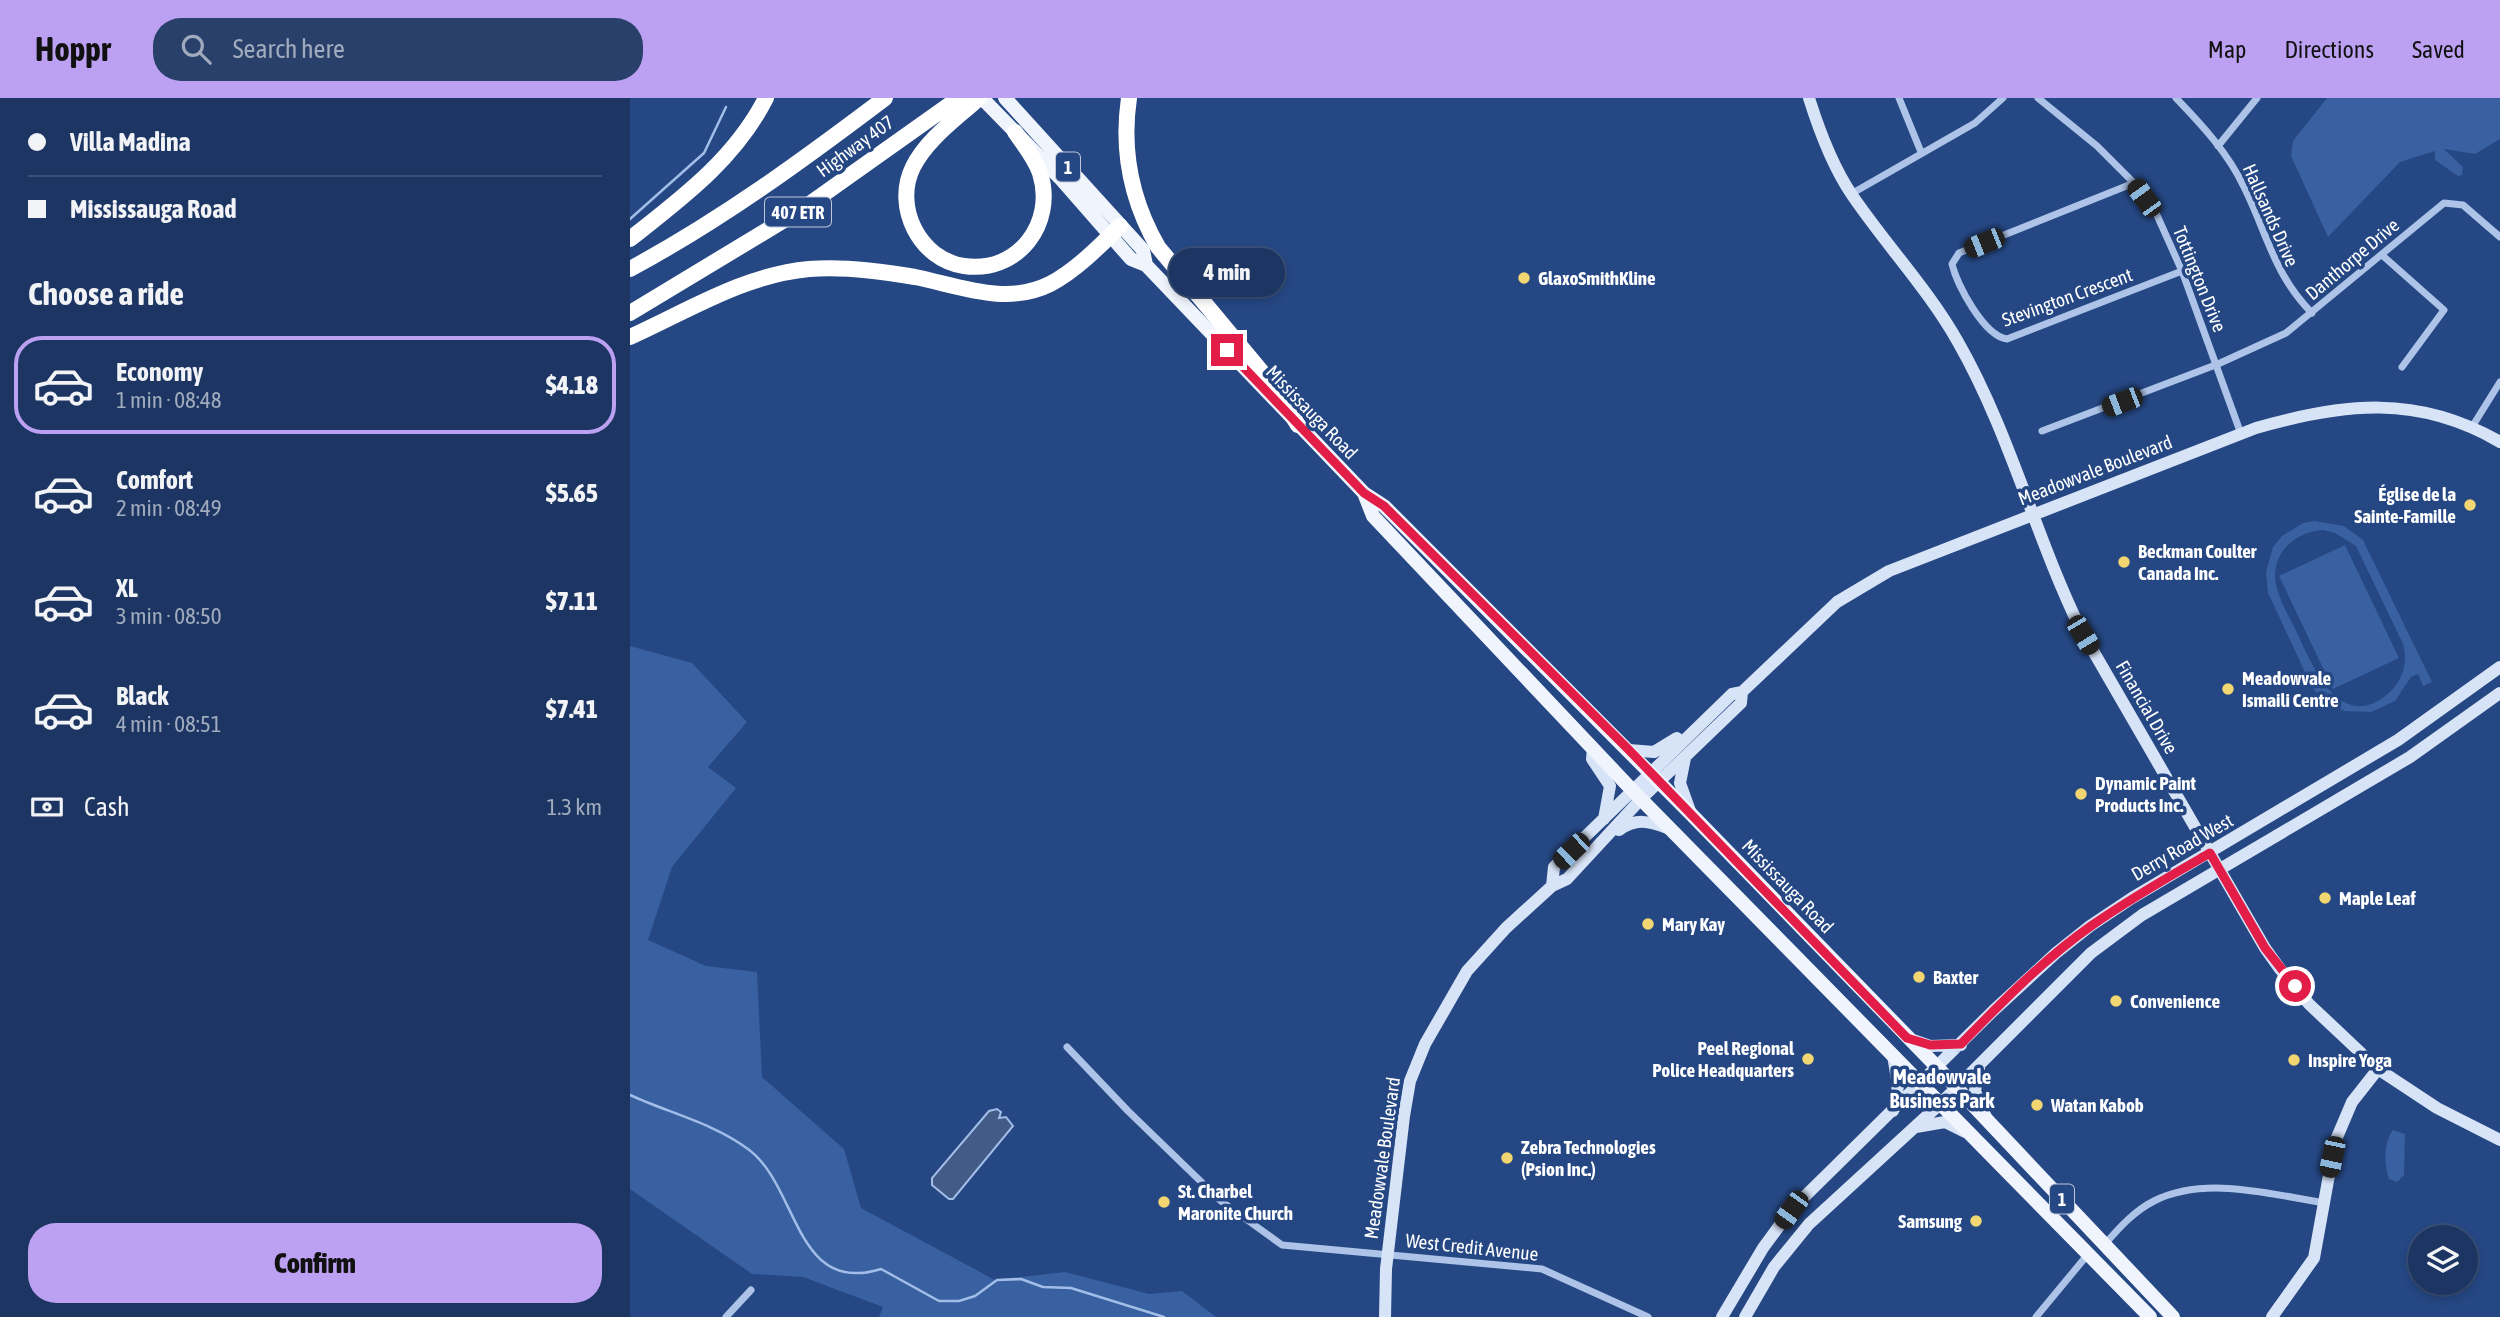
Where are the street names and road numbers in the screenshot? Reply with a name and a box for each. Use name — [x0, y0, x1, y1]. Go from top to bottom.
street label: Highway 407 — [812, 111, 898, 181]
road number: 1 — [1056, 153, 1080, 182]
street label: Hallsands Drive — [2239, 160, 2303, 270]
road number: 407 ETR — [765, 198, 831, 226]
street label: Danthorpe Drive — [2301, 214, 2403, 304]
street label: Tottington Drive — [2169, 223, 2231, 335]
street label: Stevington Crescent — [1999, 263, 2135, 331]
street label: Mississauga Road — [1262, 361, 1362, 463]
street label: Meadowvale Boulevard — [2015, 430, 2175, 510]
street label: Financial Drive — [2111, 656, 2183, 758]
street label: Derry Road West — [2127, 809, 2237, 885]
street label: Mississauga Road — [1738, 835, 1838, 937]
street label: Meadowvale Boulevard — [1360, 1076, 1404, 1240]
road number: 1 — [2050, 1184, 2074, 1214]
street label: West Credit Avenue — [1405, 1229, 1539, 1265]

